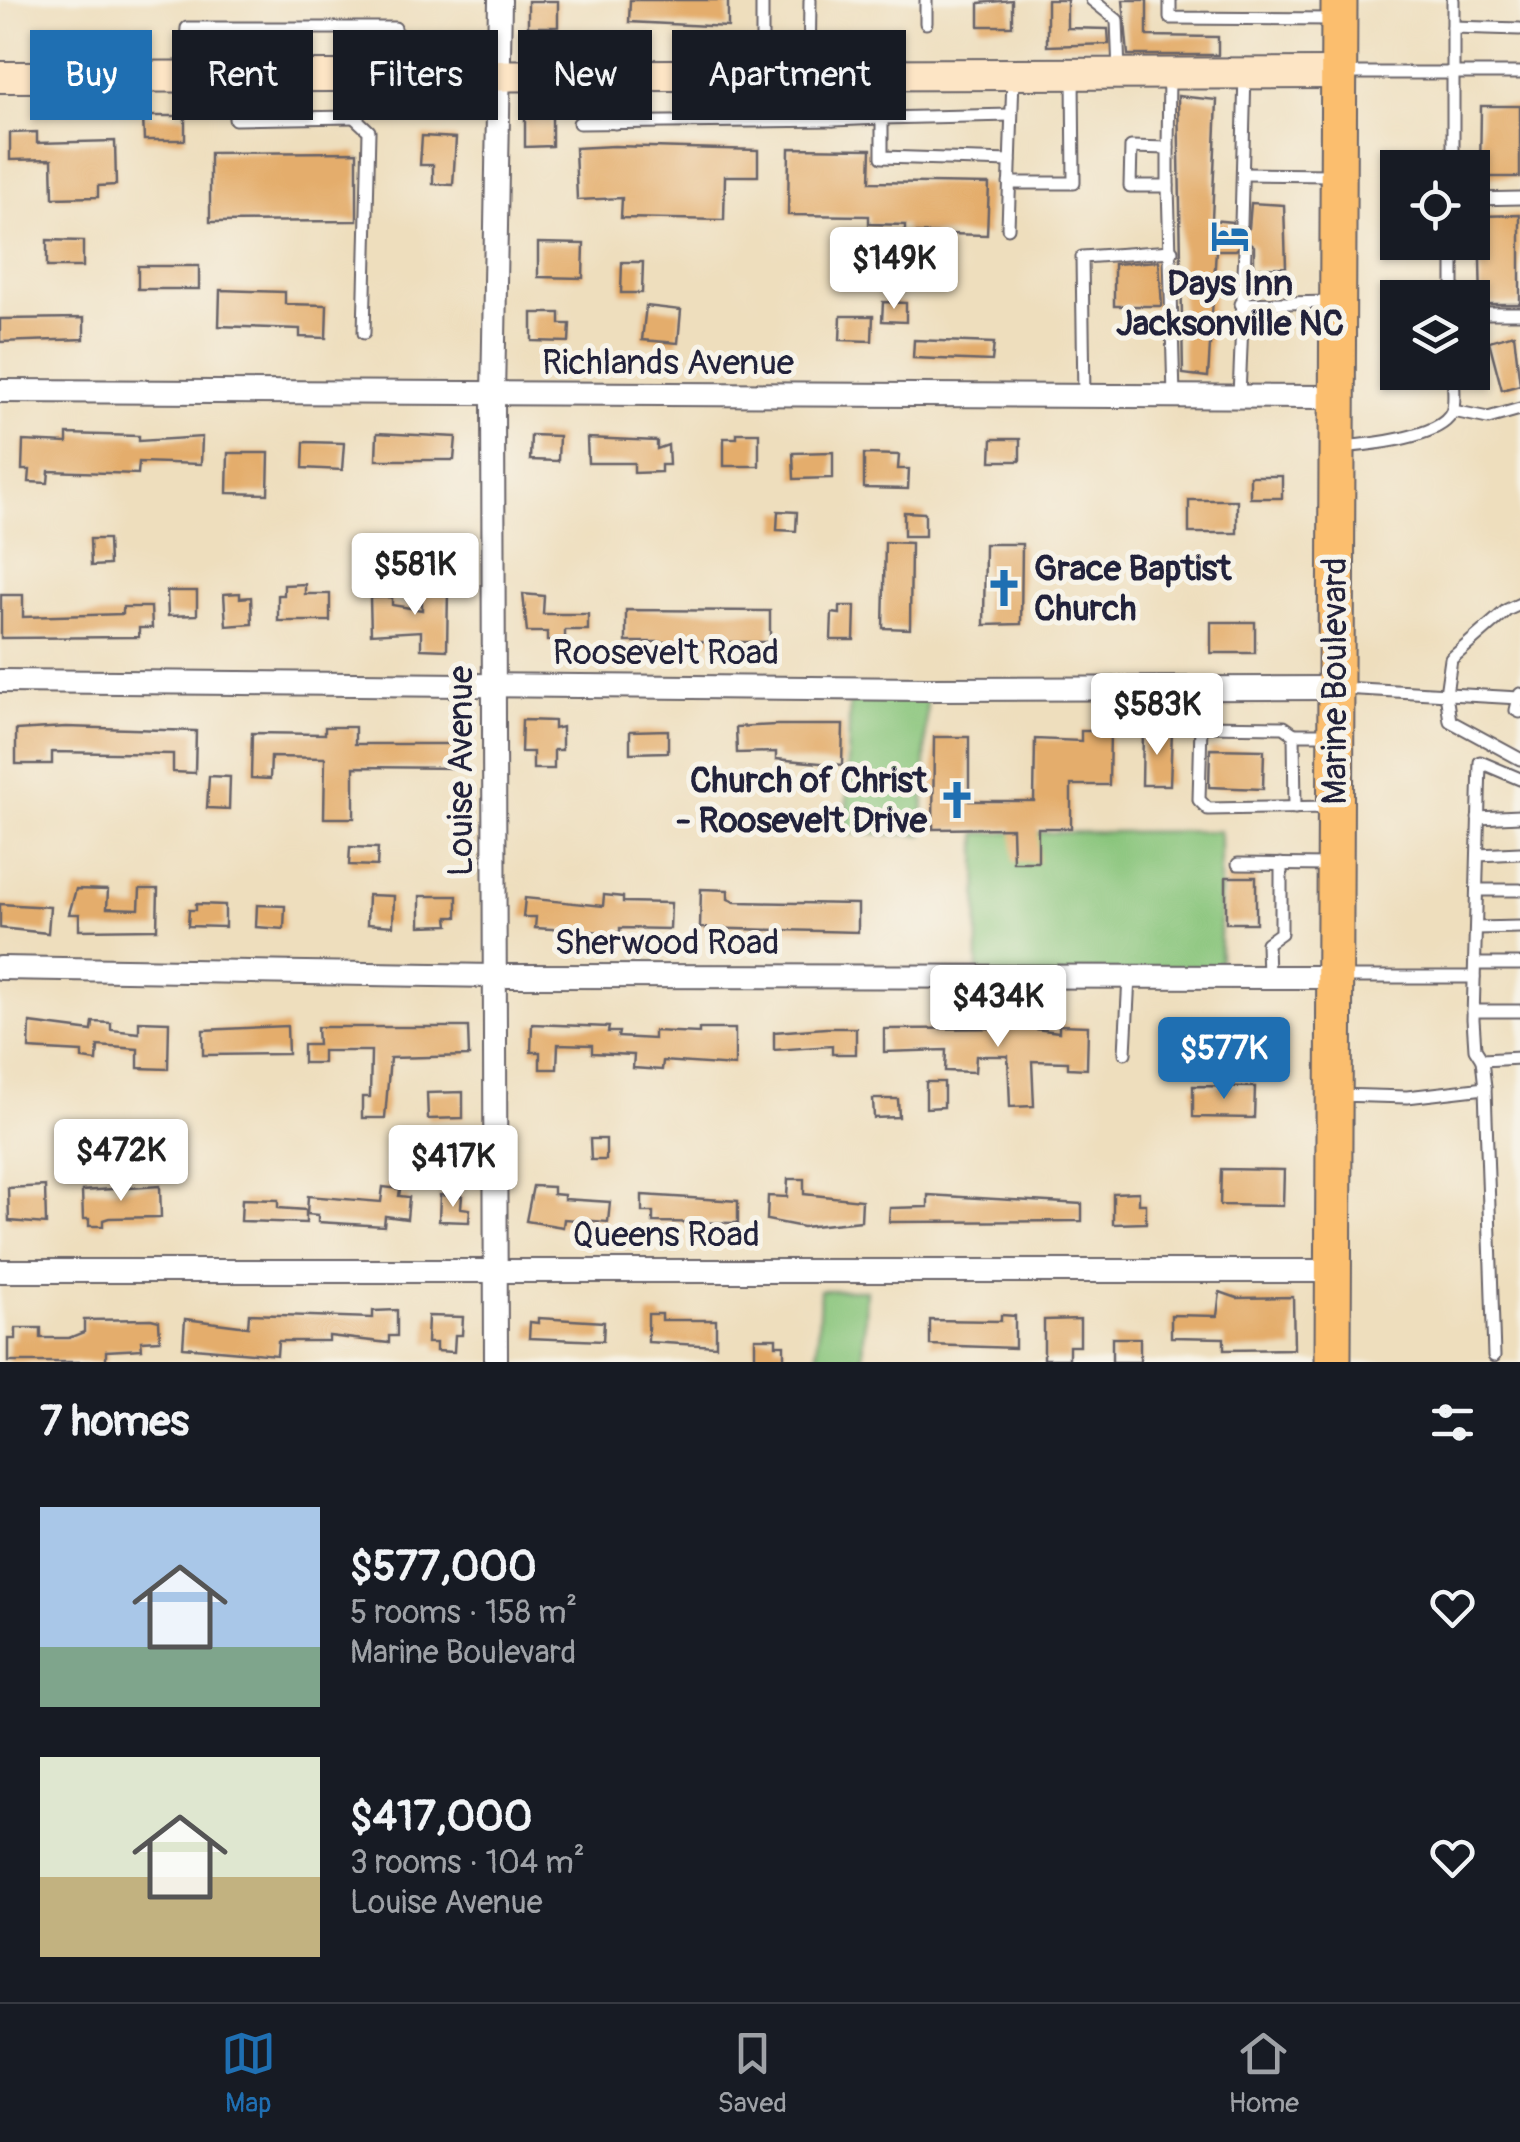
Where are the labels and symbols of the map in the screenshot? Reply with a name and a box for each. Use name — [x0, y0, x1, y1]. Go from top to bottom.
hotel icon: Days Inn Jacksonville NC — [1209, 215, 1251, 257]
pin: $149K — [824, 227, 964, 312]
place label: Days Inn Jacksonville NC — [1116, 262, 1344, 346]
street label: Richlands Avenue — [542, 341, 794, 385]
pin: $581K — [345, 533, 485, 618]
place label: Grace Baptist Church — [1034, 547, 1232, 631]
street label: Marine Boulevard — [1313, 557, 1357, 805]
church icon: Grace Baptist Church — [983, 567, 1025, 609]
street label: Roosevelt Road — [553, 631, 779, 675]
street label: Louise Avenue — [439, 666, 483, 876]
pin: $583K — [1087, 673, 1227, 758]
place label: Church of Christ - Roosevelt Drive — [676, 759, 928, 843]
church icon: Church of Christ - Roosevelt Drive — [936, 779, 978, 821]
street label: Sherwood Road — [554, 921, 780, 965]
pin: $434K — [928, 965, 1068, 1050]
pin: $577K — [1154, 1017, 1294, 1102]
pin: $472K — [51, 1119, 191, 1204]
pin: $417K — [383, 1125, 523, 1210]
street label: Queens Road — [572, 1213, 760, 1257]

